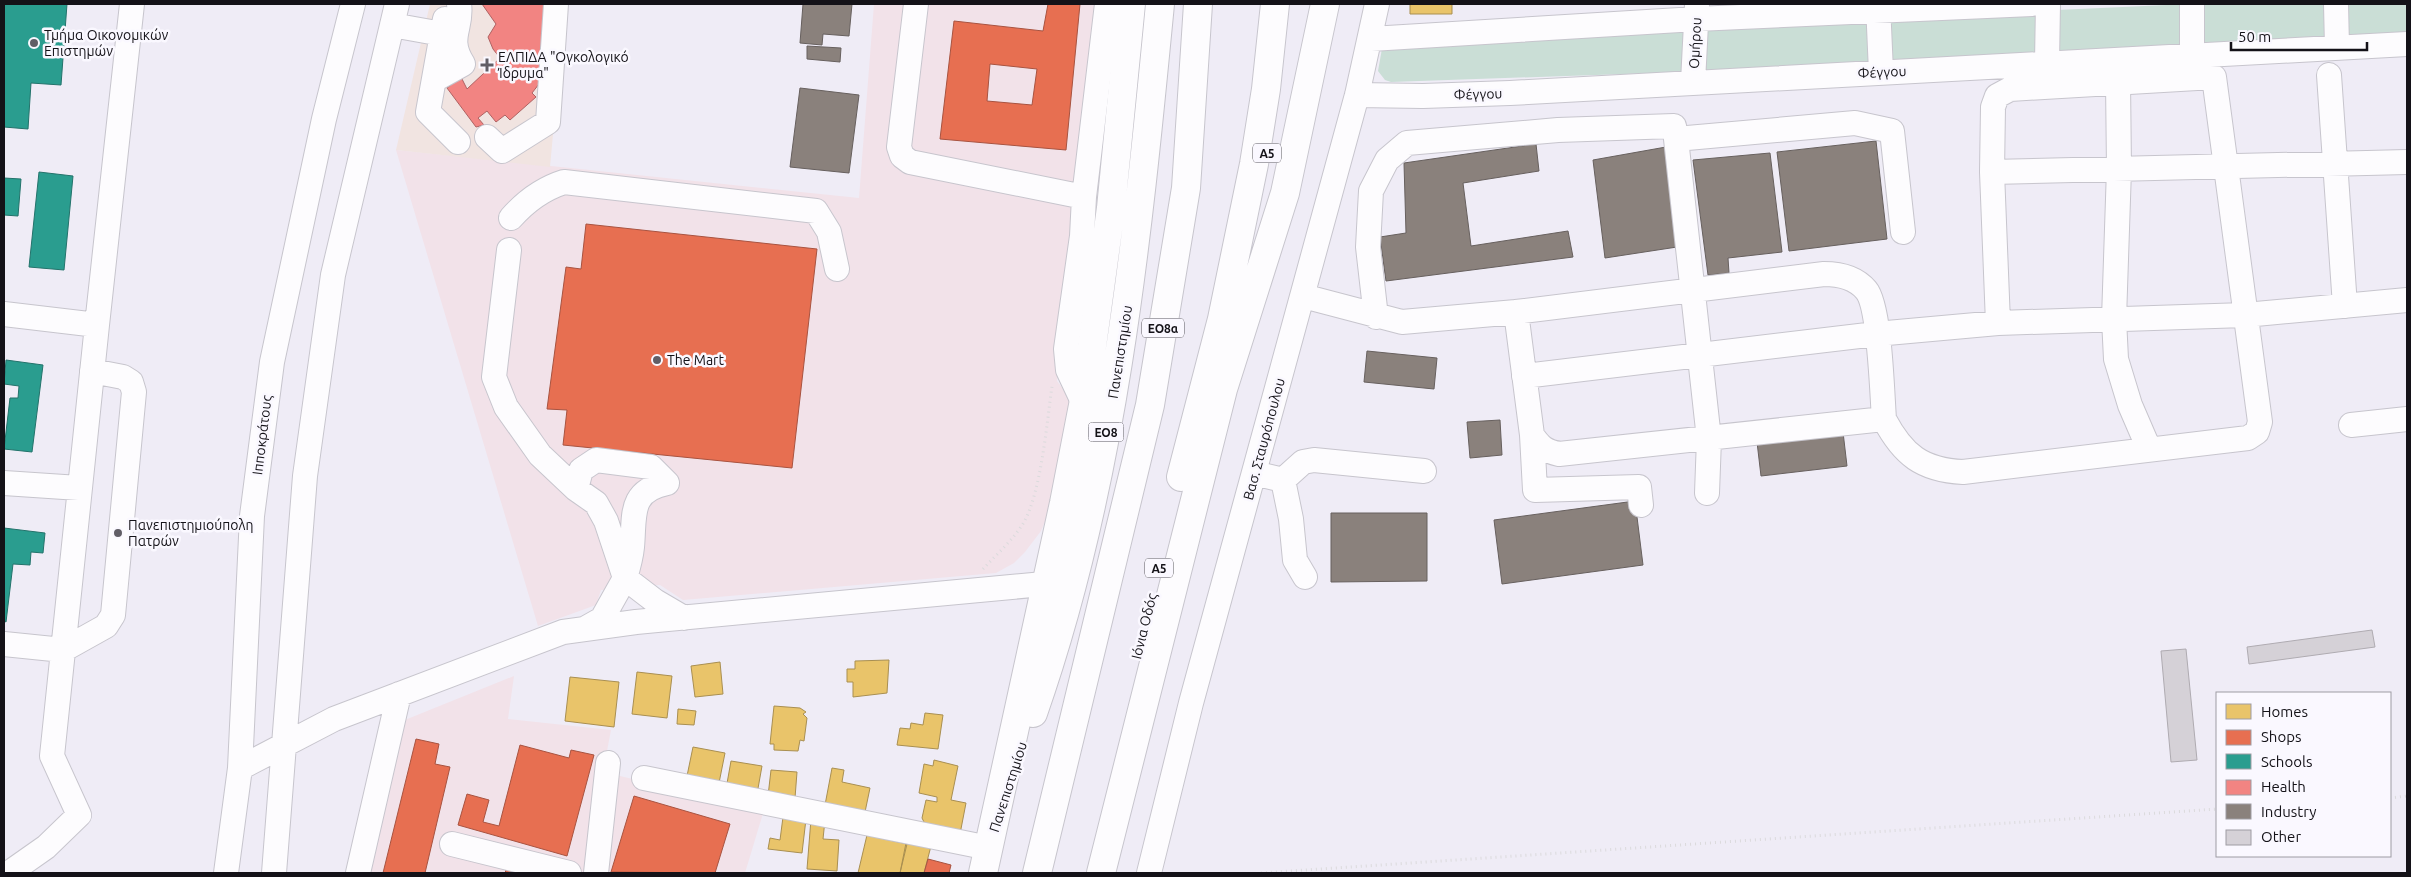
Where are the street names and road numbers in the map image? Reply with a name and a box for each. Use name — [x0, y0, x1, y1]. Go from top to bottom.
street label: Ομήρου — [1686, 17, 1704, 69]
street label: Φέγγου — [1857, 63, 1907, 81]
street label: Φέγγου — [1453, 85, 1503, 103]
road number: Α5 — [1253, 144, 1281, 162]
street label: Πανεπιστημίου — [1105, 304, 1135, 400]
road number: ΕΟ8α — [1142, 318, 1184, 338]
street label: Βασ. Σταυρόπουλου — [1240, 376, 1288, 502]
street label: Ιπποκράτους — [249, 394, 275, 476]
road number: ΕΟ8 — [1088, 422, 1124, 442]
road number: Α5 — [1145, 558, 1173, 578]
street label: Ιόνια Οδός — [1128, 591, 1160, 661]
street label: Πανεπιστημίου — [986, 740, 1030, 834]

